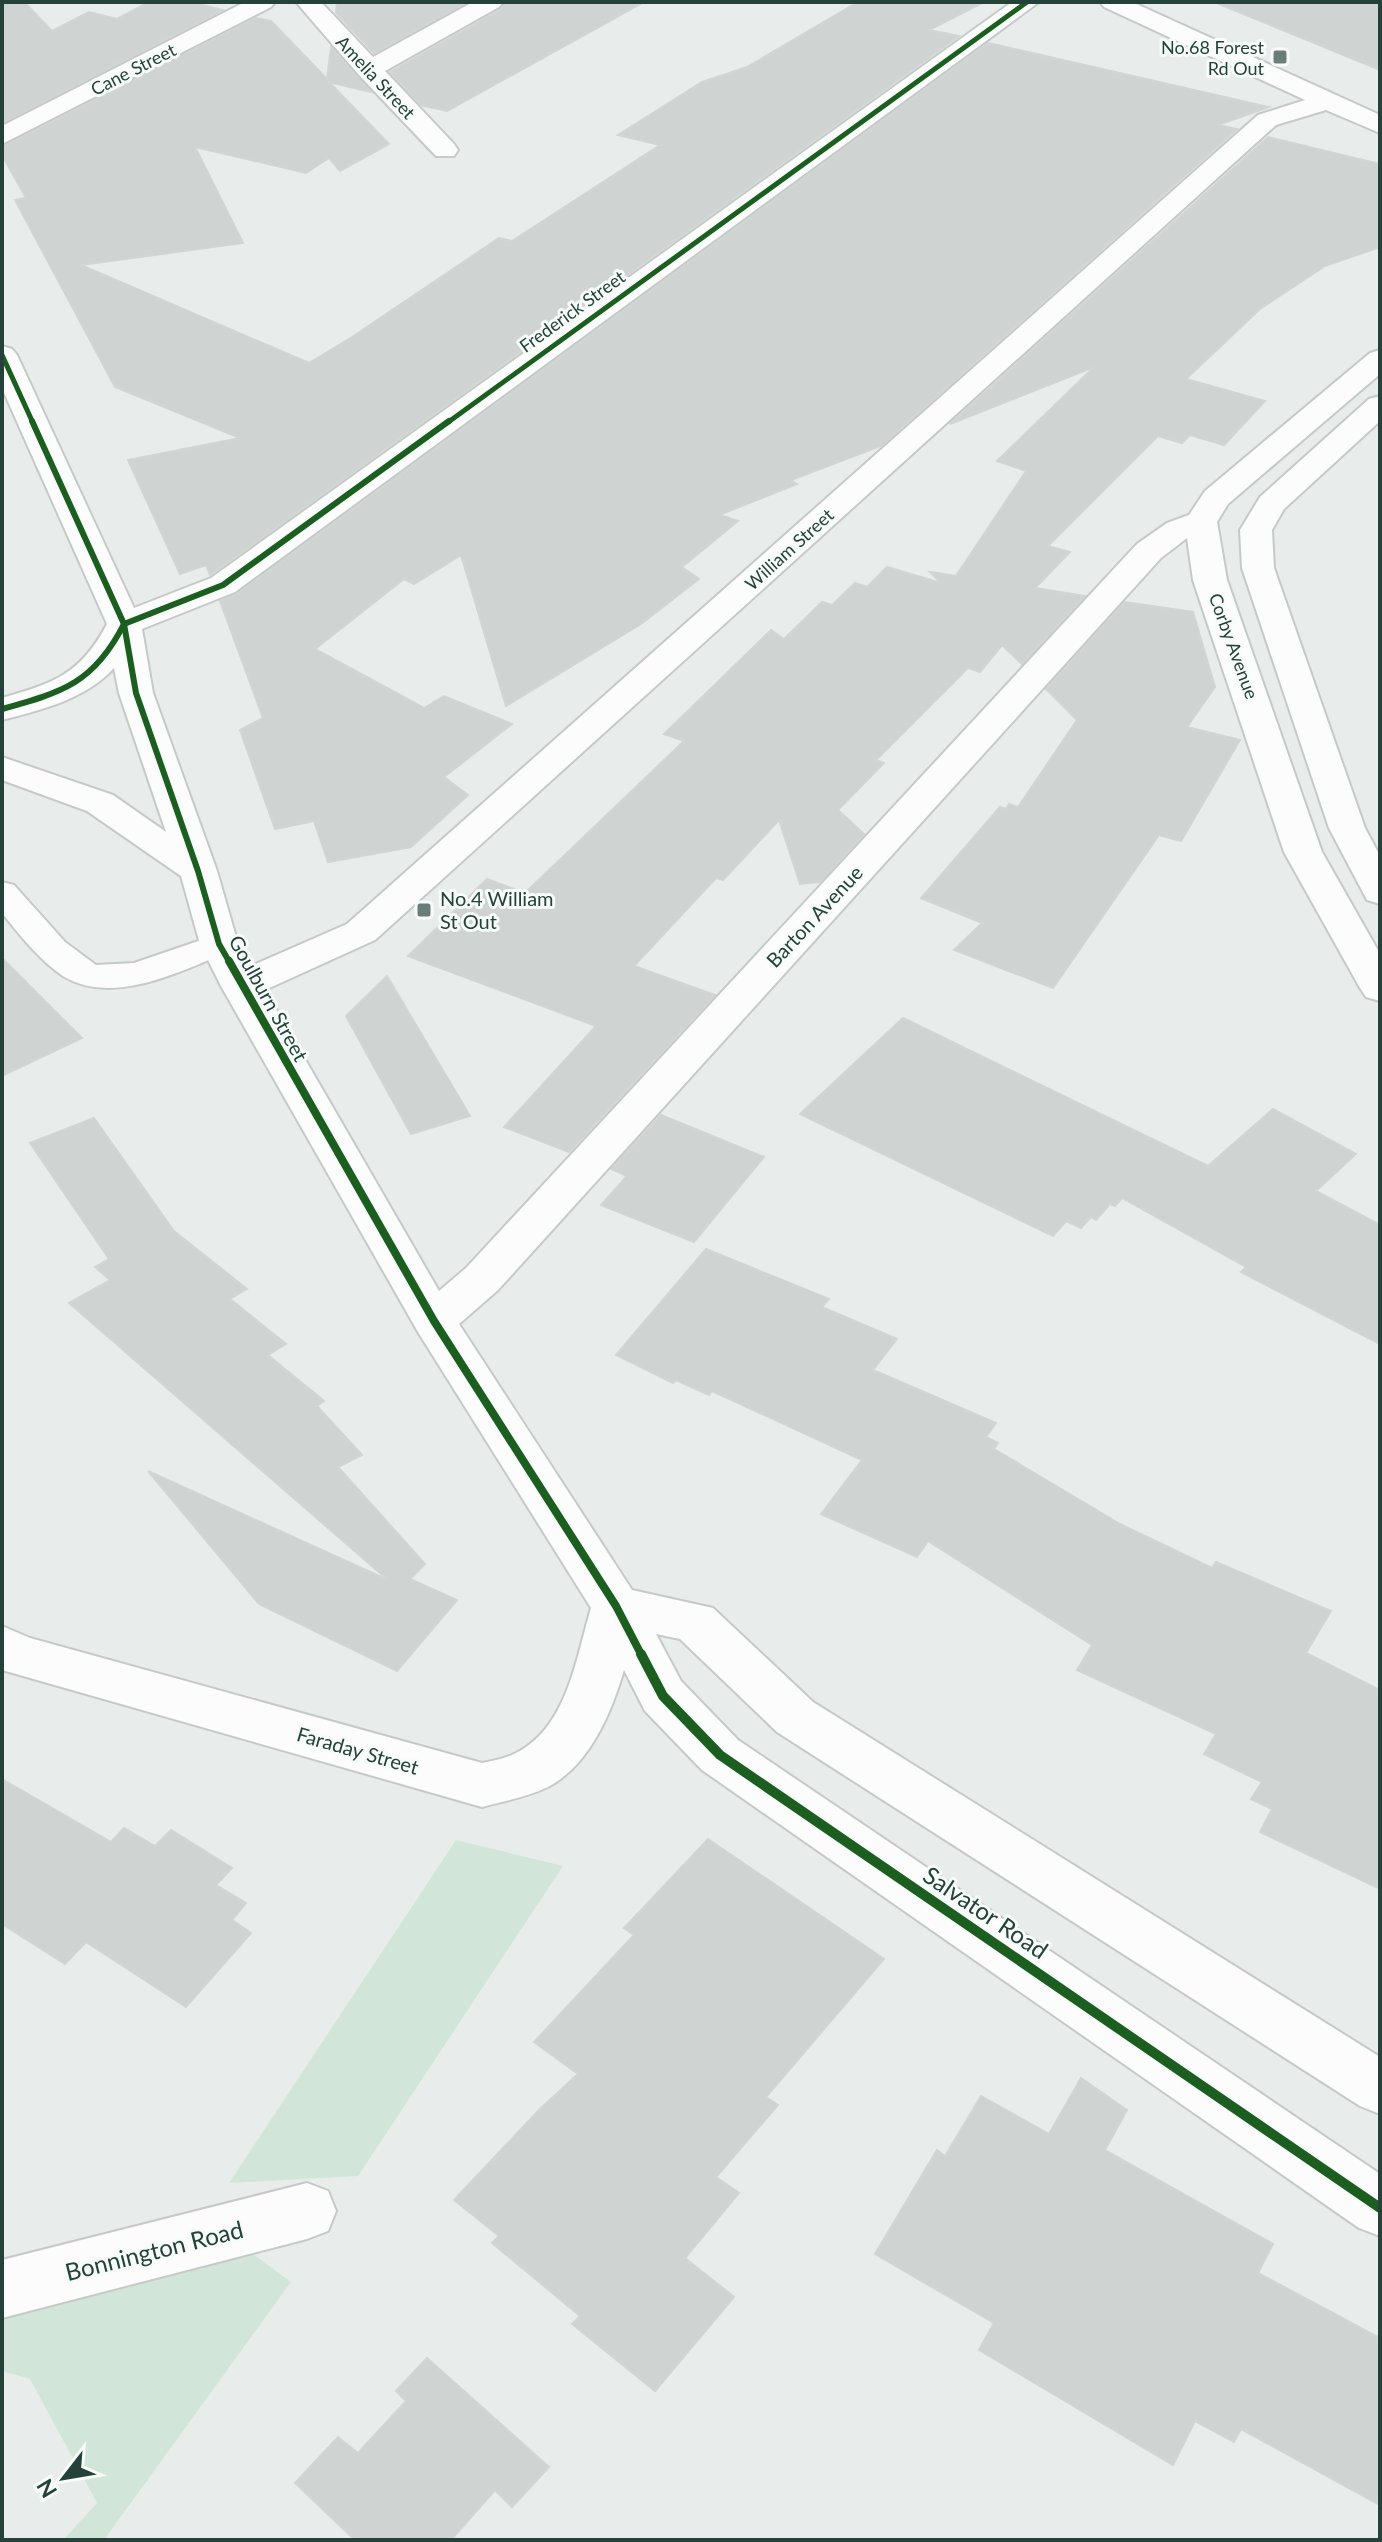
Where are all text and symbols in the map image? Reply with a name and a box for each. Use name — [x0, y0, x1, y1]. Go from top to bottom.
street label: Amelia Street — [332, 31, 421, 124]
place label: No.68 Forest Rd Out — [1161, 36, 1265, 79]
street label: Cane Street — [87, 38, 180, 100]
marker: No.68 Forest Rd Out — [1271, 48, 1289, 66]
street label: Frederick Street — [515, 265, 630, 357]
street label: William Street — [740, 503, 838, 594]
street label: Corby Avenue — [1205, 590, 1263, 702]
street label: Barton Avenue — [761, 860, 867, 972]
place label: No.4 William St Out — [440, 886, 554, 933]
marker: No.4 William St Out — [415, 901, 433, 919]
street label: Goulburn Street — [224, 931, 314, 1065]
street label: Faraday Street — [294, 1721, 422, 1779]
street label: Salvator Road — [918, 1860, 1054, 1964]
street label: Bonnington Road — [62, 2214, 246, 2286]
north arrow — [24, 2438, 104, 2518]
text: N — [30, 2474, 62, 2503]

